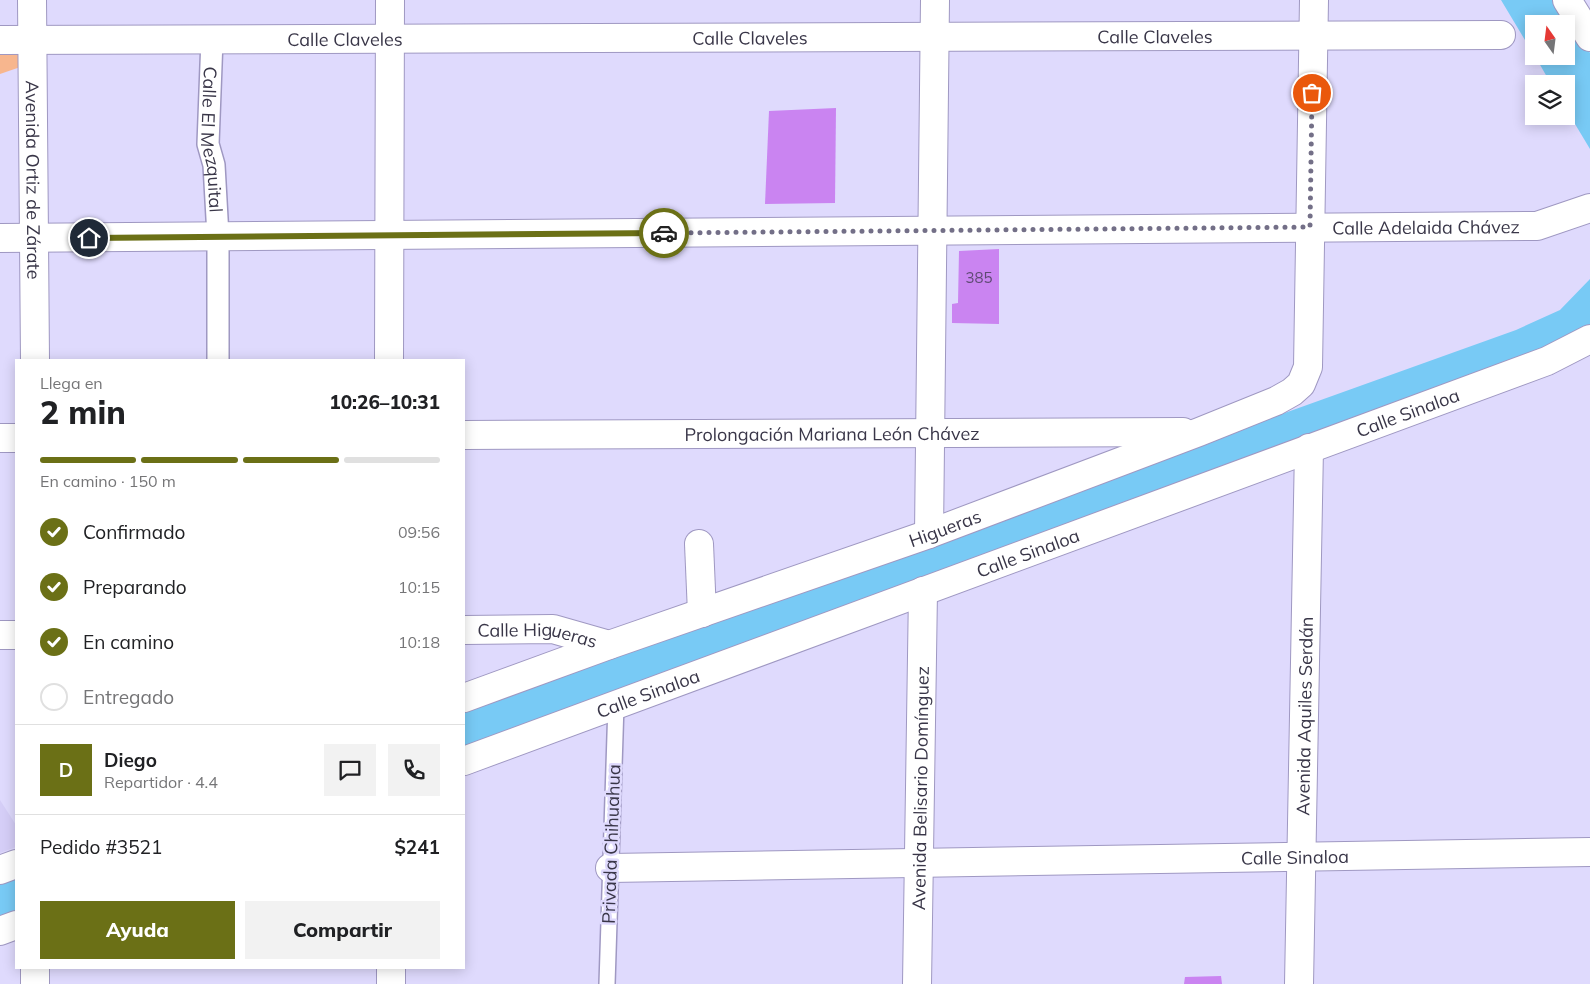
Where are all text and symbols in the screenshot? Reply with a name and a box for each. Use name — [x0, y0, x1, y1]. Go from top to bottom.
north arrow — [1525, 15, 1575, 65]
map controls — [1525, 15, 1575, 125]
street label: Calle Claveles — [1097, 24, 1213, 48]
street label: Calle Claveles — [692, 26, 808, 49]
street label: Calle Claveles — [287, 27, 403, 51]
street label: Calle El Mezquital — [196, 66, 228, 213]
pin — [1291, 72, 1333, 114]
button: layers — [1525, 75, 1575, 125]
icon: bag — [1298, 79, 1326, 107]
street label: Avenida Ortiz de Zárate — [21, 80, 46, 280]
courier — [639, 208, 689, 258]
street label: Calle Adelaida Chávez — [1332, 215, 1520, 239]
pin — [68, 217, 110, 259]
icon: car — [650, 219, 678, 247]
icon: home — [75, 224, 103, 252]
house number: 385 — [965, 268, 993, 287]
text: Llega en — [40, 373, 103, 393]
street label: Calle Sinaloa — [1353, 383, 1462, 442]
text: 10:26–10:31 — [329, 390, 440, 414]
text: 2 min — [40, 392, 126, 432]
street label: Prolongación Mariana León Chávez — [684, 421, 980, 446]
text: En camino · 150 m — [40, 471, 176, 491]
street label: Higueras — [906, 504, 984, 552]
icon: check — [40, 518, 68, 546]
text: Confirmado — [83, 520, 185, 544]
text: 09:56 — [398, 522, 440, 542]
street label: Calle Sinaloa — [973, 523, 1083, 582]
icon: check — [40, 573, 68, 601]
text: Preparando — [83, 575, 187, 599]
text: 10:15 — [398, 577, 440, 597]
street label: Avenida Aquiles Serdán — [1291, 616, 1317, 816]
street label: Calle Higueras — [477, 618, 600, 653]
icon: check — [40, 628, 68, 656]
text: En camino — [83, 630, 174, 654]
text: 10:18 — [398, 632, 440, 652]
street label: Calle Sinaloa — [593, 664, 703, 723]
street label: Avenida Belisario Domínguez — [907, 666, 933, 910]
text: Entregado — [83, 685, 174, 709]
button: chat — [324, 744, 376, 796]
button: phone — [388, 744, 440, 796]
text: Diego — [104, 748, 157, 772]
text: D — [59, 758, 73, 782]
street label: Privada Chihuahua — [597, 764, 625, 924]
text: Repartidor · 4.4 — [104, 772, 218, 792]
text: Pedido #3521 — [40, 835, 162, 859]
text: $241 — [394, 835, 440, 859]
street label: Calle Sinaloa — [1241, 844, 1349, 869]
button: Ayuda — [40, 901, 235, 959]
button: Compartir — [245, 901, 440, 959]

